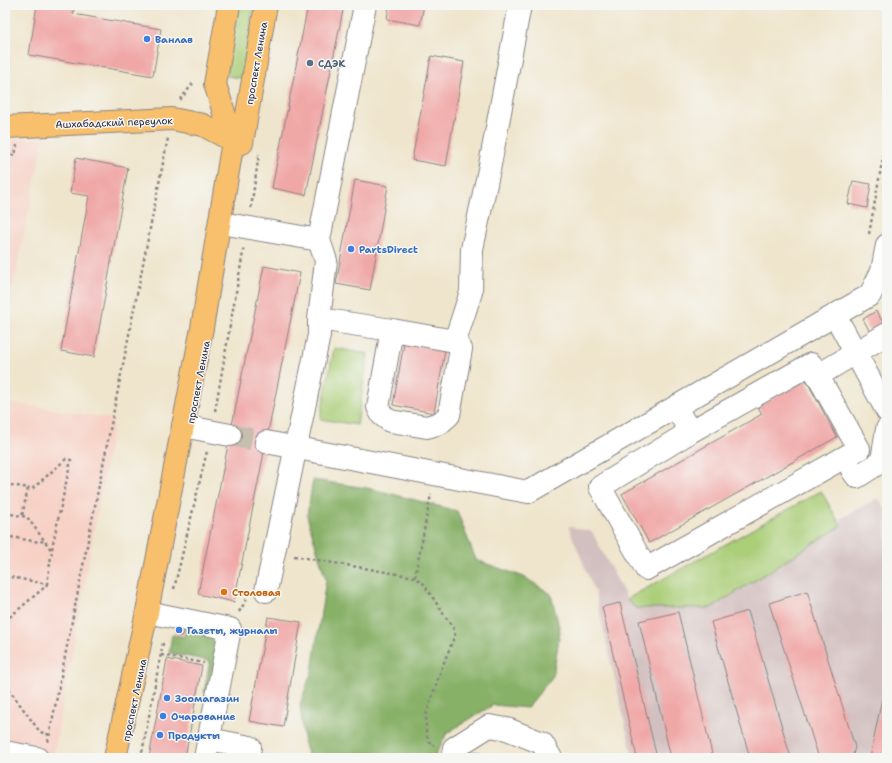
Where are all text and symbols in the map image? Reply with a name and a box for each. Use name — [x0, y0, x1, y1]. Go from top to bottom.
street label: проспект Ленина — [243, 20, 270, 106]
place label: Ванлав — [155, 33, 193, 46]
marker: Ванлав — [142, 34, 152, 44]
place label: СДЭК — [318, 57, 345, 70]
marker: СДЭК — [305, 58, 315, 68]
street label: Ашхабадский переулок — [55, 114, 174, 131]
place label: PartsDirect — [359, 243, 418, 256]
marker: PartsDirect — [346, 244, 356, 254]
street label: проспект Ленина — [184, 339, 213, 425]
place label: Столовая — [232, 586, 281, 599]
marker: Столовая — [219, 587, 229, 597]
place label: Газеты, журналы — [187, 624, 277, 637]
marker: Газеты, журналы — [174, 625, 184, 635]
street label: проспект Ленина — [119, 657, 150, 743]
place label: Зоомагазин — [175, 692, 239, 705]
marker: Зоомагазин — [162, 693, 172, 703]
place label: Очарование — [171, 710, 236, 723]
marker: Очарование — [158, 711, 168, 721]
place label: Продукты — [168, 729, 220, 742]
marker: Продукты — [155, 730, 165, 740]

